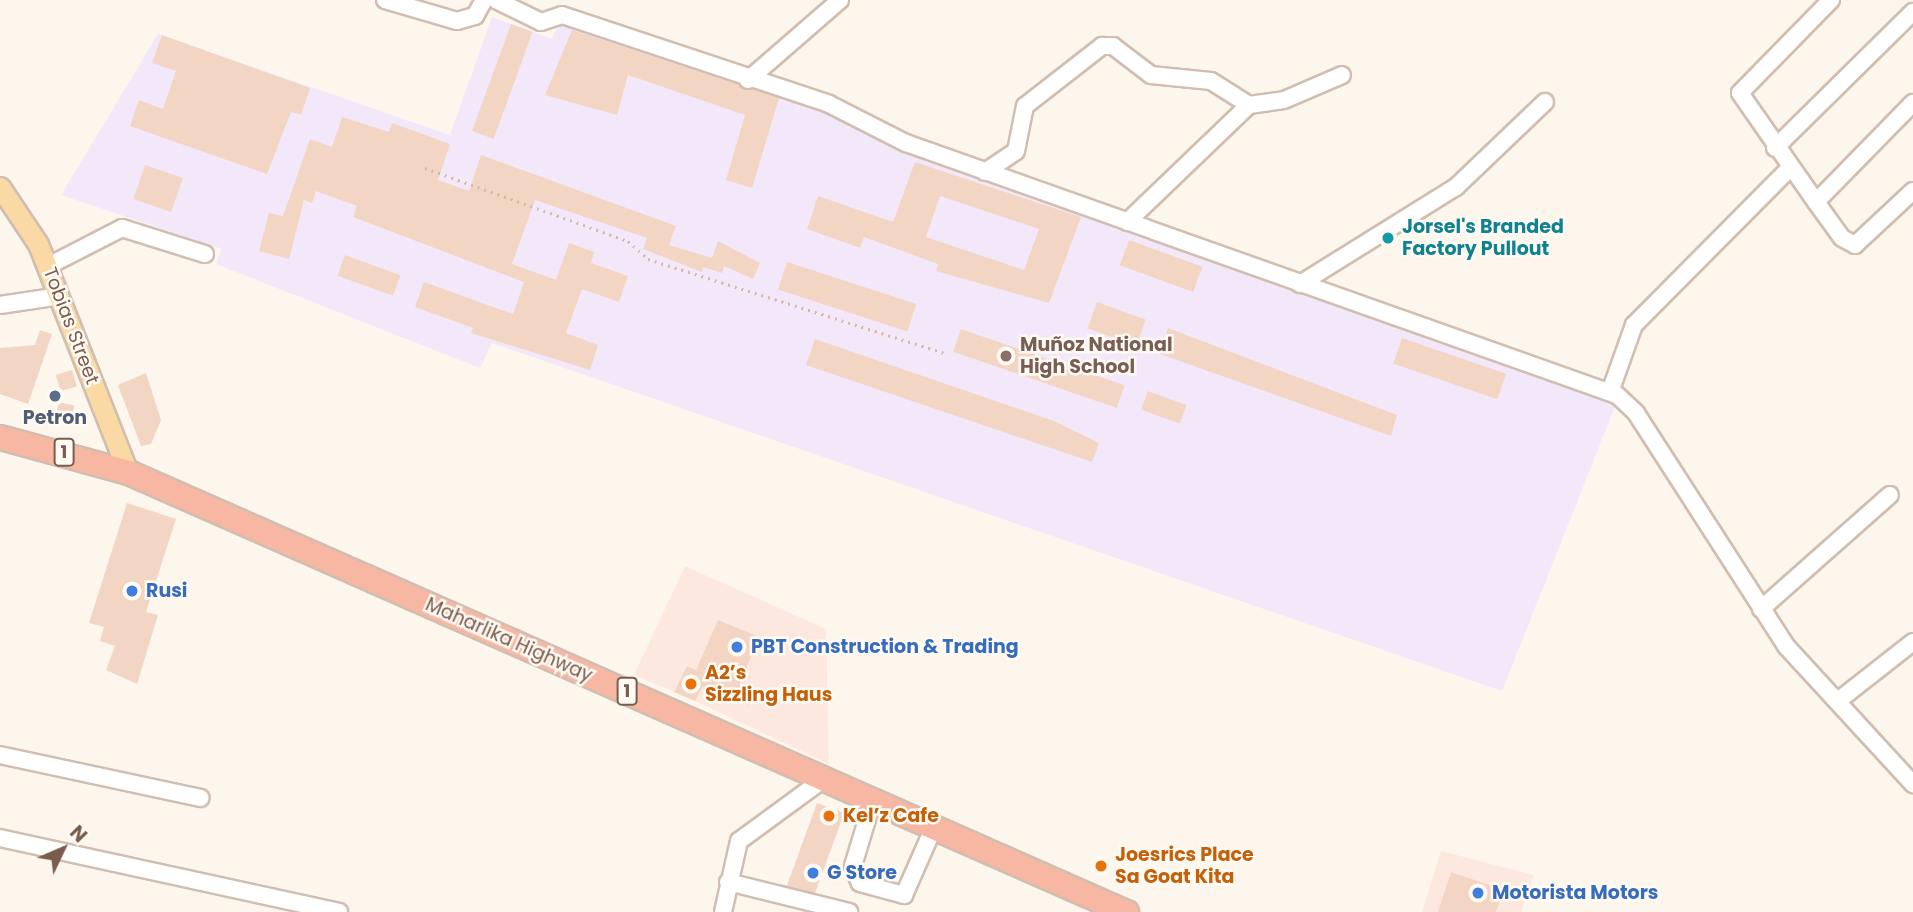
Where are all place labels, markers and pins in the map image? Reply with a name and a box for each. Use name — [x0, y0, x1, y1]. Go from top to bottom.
place label: Jorsel's Branded Factory Pullout — [1402, 216, 1564, 260]
marker: Jorsel's Branded Factory Pullout — [1380, 230, 1396, 246]
place label: Muñoz National High School — [1020, 334, 1173, 378]
marker: Muñoz National High School — [998, 348, 1014, 364]
marker: Petron — [47, 388, 63, 404]
place label: Petron — [23, 407, 87, 429]
place label: Rusi — [146, 580, 187, 602]
marker: Rusi — [124, 583, 140, 599]
place label: PBT Construction & Trading — [751, 636, 1019, 658]
marker: PBT Construction & Trading — [729, 639, 745, 655]
place label: A2’s Sizzling Haus — [705, 662, 832, 706]
marker: A2’s Sizzling Haus — [683, 676, 699, 692]
place label: Kel’z Cafe — [843, 805, 939, 827]
marker: Kel’z Cafe — [821, 808, 837, 824]
place label: Joesrics Place Sa Goat Kita — [1115, 844, 1254, 888]
marker: Joesrics Place Sa Goat Kita — [1093, 858, 1109, 874]
place label: G Store — [827, 862, 897, 884]
marker: G Store — [805, 865, 821, 881]
place label: Motorista Motors — [1492, 882, 1658, 904]
marker: Motorista Motors — [1470, 885, 1486, 901]

